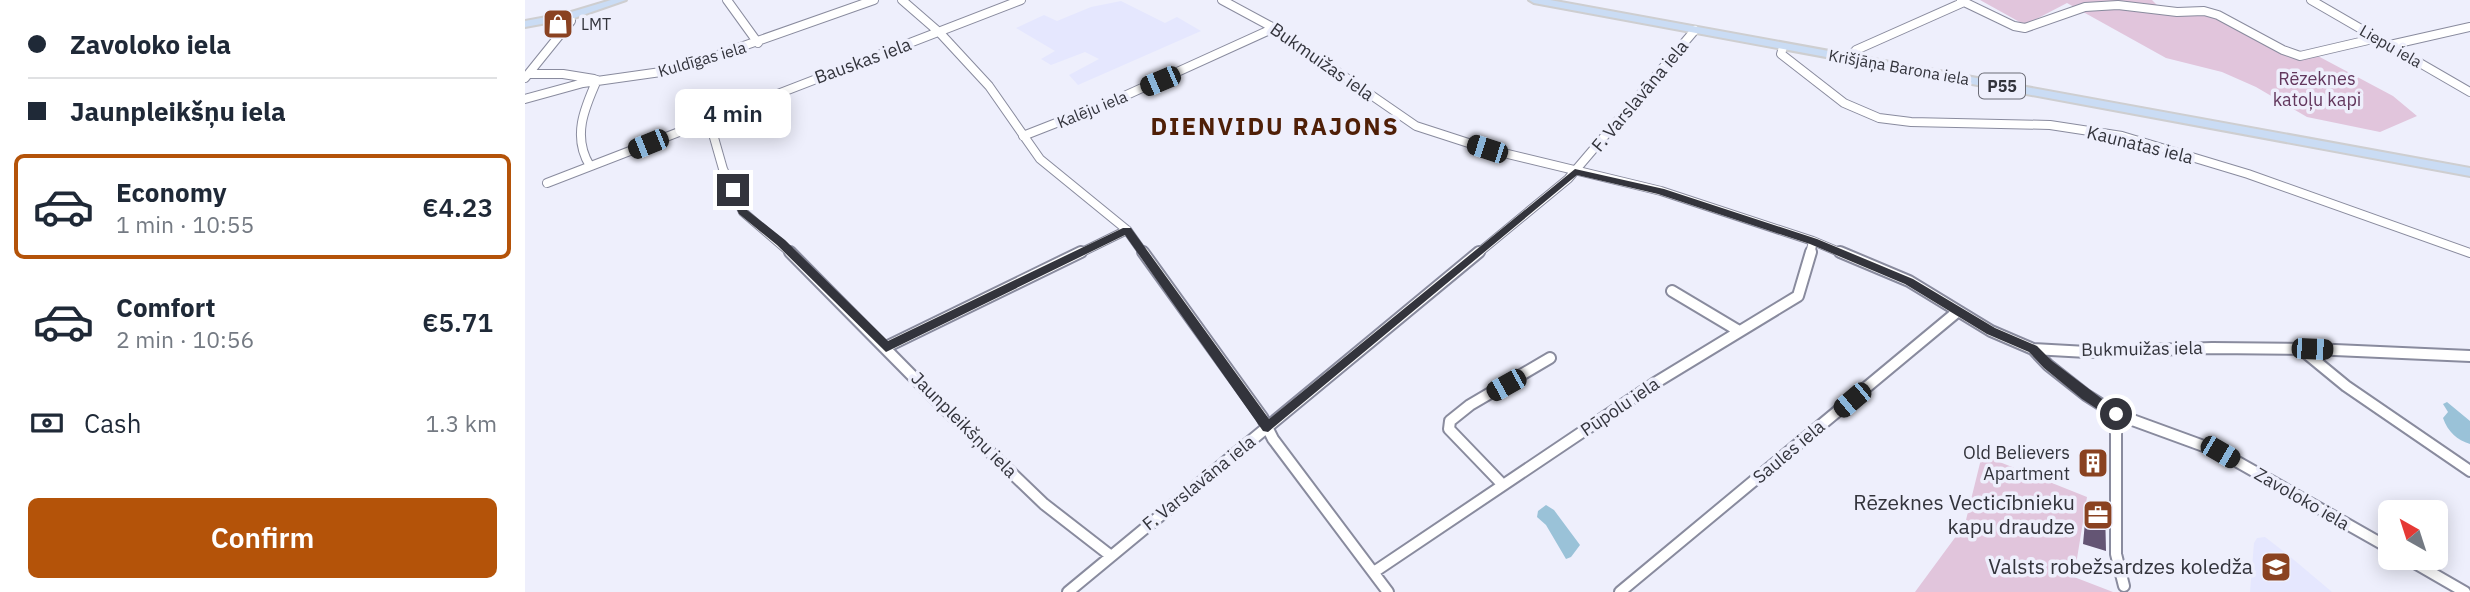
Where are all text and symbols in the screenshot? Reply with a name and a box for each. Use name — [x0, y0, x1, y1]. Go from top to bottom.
shop icon: LMT — [541, 7, 575, 41]
place label: LMT — [581, 14, 611, 34]
street label: Bukmuižas iela — [1266, 17, 1379, 106]
street label: Liepu iela — [2356, 20, 2426, 72]
text: Zavoloko iela — [70, 27, 231, 61]
street label: Bauskas iela — [811, 32, 915, 89]
street label: F. Varslavāna iela — [1586, 35, 1693, 156]
street label: Kuldīgas iela — [656, 37, 749, 81]
street label: Krišjāņa Barona iela — [1827, 45, 1971, 90]
car — [1137, 63, 1184, 99]
park label: Rēzeknes katoļu kapi — [2273, 67, 2361, 111]
road number: P55 — [1979, 74, 2025, 99]
street label: Kalēju iela — [1054, 86, 1131, 132]
callout: 4 min — [675, 88, 791, 138]
text: Jaunpleikšņu iela — [70, 94, 286, 128]
text: 4 min — [703, 98, 763, 128]
district label: DIENVIDU RAJONS — [1150, 110, 1400, 142]
street label: Kaunatas iela — [2085, 120, 2196, 169]
car — [625, 126, 672, 162]
car — [1464, 133, 1511, 165]
route end — [717, 174, 749, 206]
icon: car — [32, 175, 95, 238]
text: Economy — [116, 175, 227, 209]
text: €4.23 — [422, 190, 493, 224]
text: 1 min · 10:55 — [116, 209, 254, 239]
icon: car — [32, 290, 95, 353]
text: Comfort — [116, 290, 215, 324]
text: €5.71 — [422, 305, 493, 339]
text: 2 min · 10:56 — [116, 324, 254, 354]
street label: Bukmuižas iela — [2081, 336, 2203, 361]
car — [2291, 338, 2334, 360]
car — [1483, 366, 1530, 404]
street label: Jaunpleikšņu iela — [907, 367, 1022, 483]
street label: Pūpolu iela — [1576, 372, 1664, 441]
car — [1830, 378, 1875, 422]
route start — [2100, 398, 2132, 430]
icon: cash — [28, 404, 66, 442]
text: Cash — [84, 406, 141, 440]
text: 1.3 km — [426, 408, 497, 438]
street label: Saules iela — [1748, 415, 1830, 488]
street label: F. Varslavāna iela — [1138, 430, 1260, 535]
car — [2197, 432, 2244, 472]
place label: Old Believers Apartment — [1963, 441, 2070, 485]
building icon: Old Believers Apartment — [2076, 446, 2110, 480]
street label: Zavoloko iela — [2251, 462, 2354, 535]
place label: Rēzeknes Vecticībnieku kapu draudze — [1853, 488, 2075, 540]
button: Confirm — [28, 498, 497, 578]
office icon: Rēzeknes Vecticībnieku kapu draudze — [2081, 498, 2115, 532]
north arrow — [2378, 500, 2448, 570]
map controls — [2378, 500, 2448, 570]
school or university icon: Valsts robežsardzes koledža — [2259, 550, 2293, 584]
place label: Valsts robežsardzes koledža — [1988, 552, 2253, 580]

